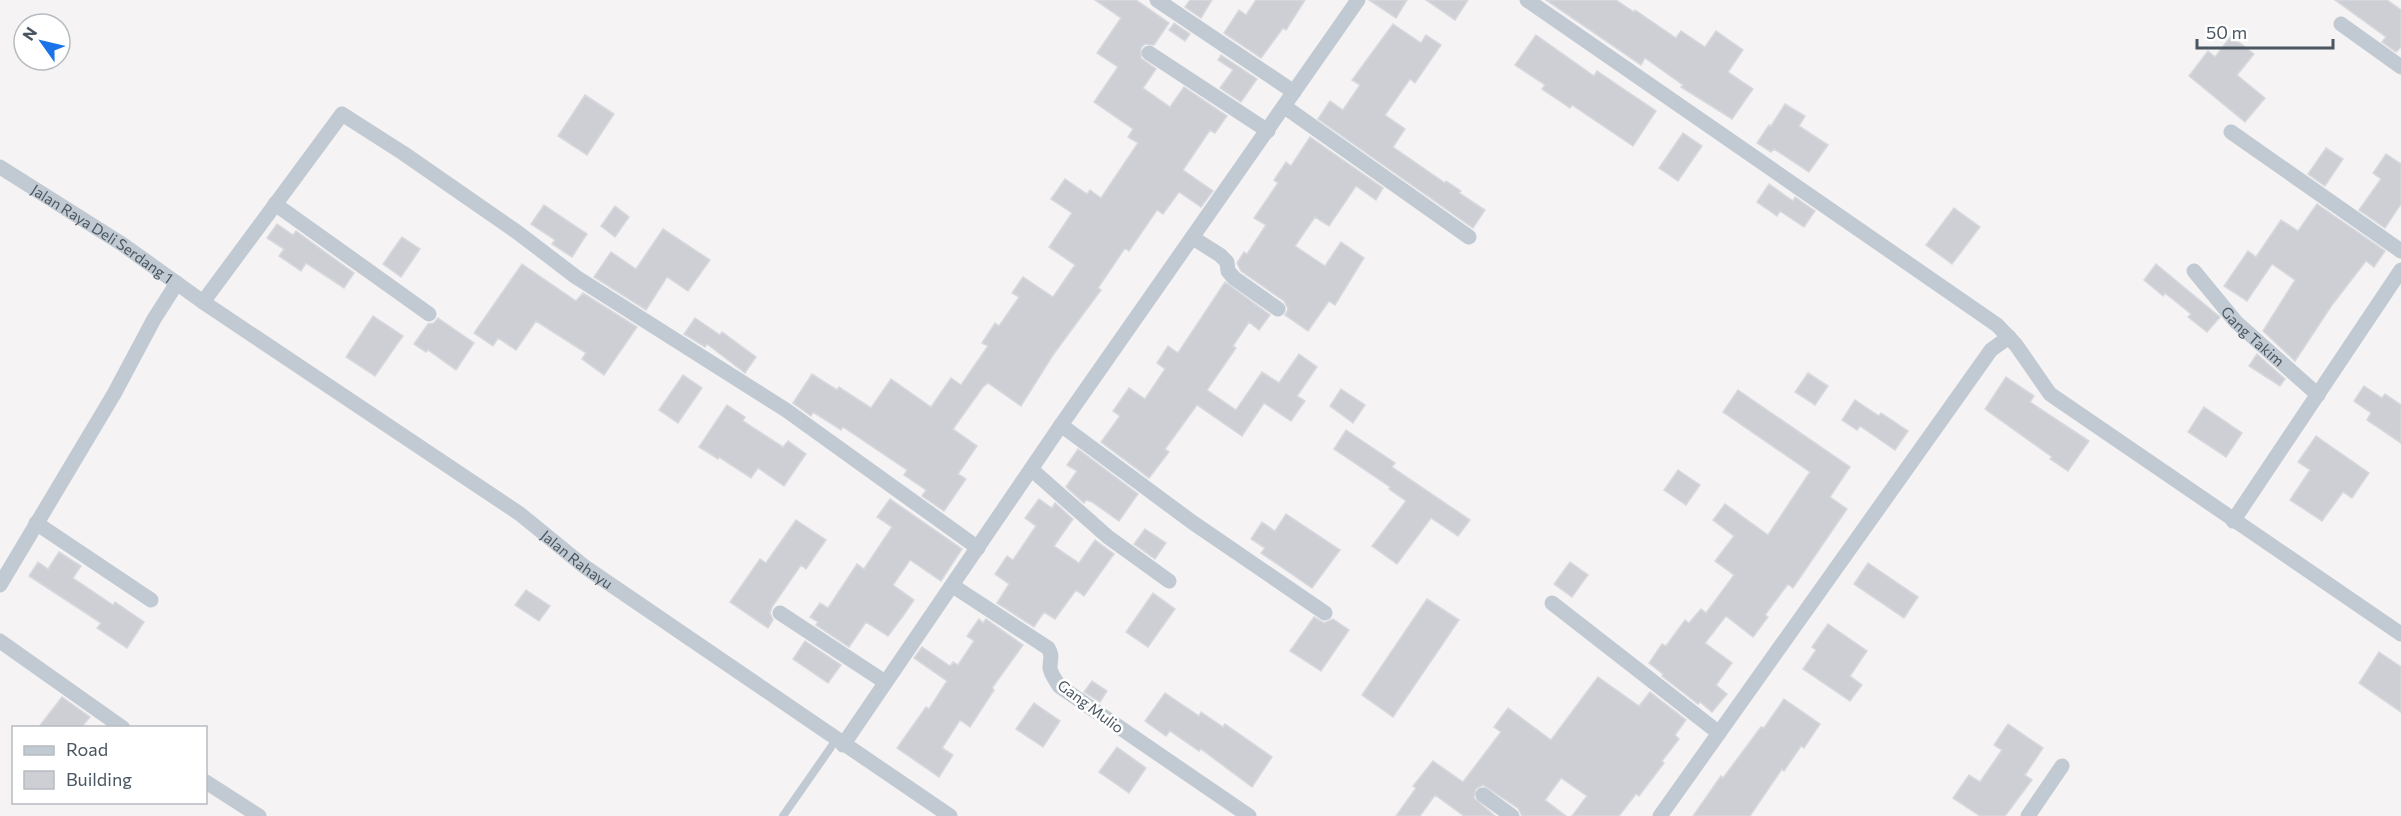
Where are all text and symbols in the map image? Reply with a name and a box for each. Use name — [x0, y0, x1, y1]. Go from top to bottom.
north arrow — [12, 12, 72, 72]
scale bar — [2197, 12, 2334, 50]
text: 50 m — [2206, 21, 2247, 43]
text: N — [18, 23, 40, 44]
street label: Jalan Raya Deli Serdang 1 — [28, 180, 177, 287]
street label: Gang Takim — [2218, 302, 2288, 370]
street label: Jalan Rahayu — [537, 526, 616, 592]
street label: Gang Mulio — [1055, 675, 1127, 737]
legend — [12, 726, 207, 804]
text: Road — [66, 738, 108, 760]
text: Building — [66, 768, 132, 790]

